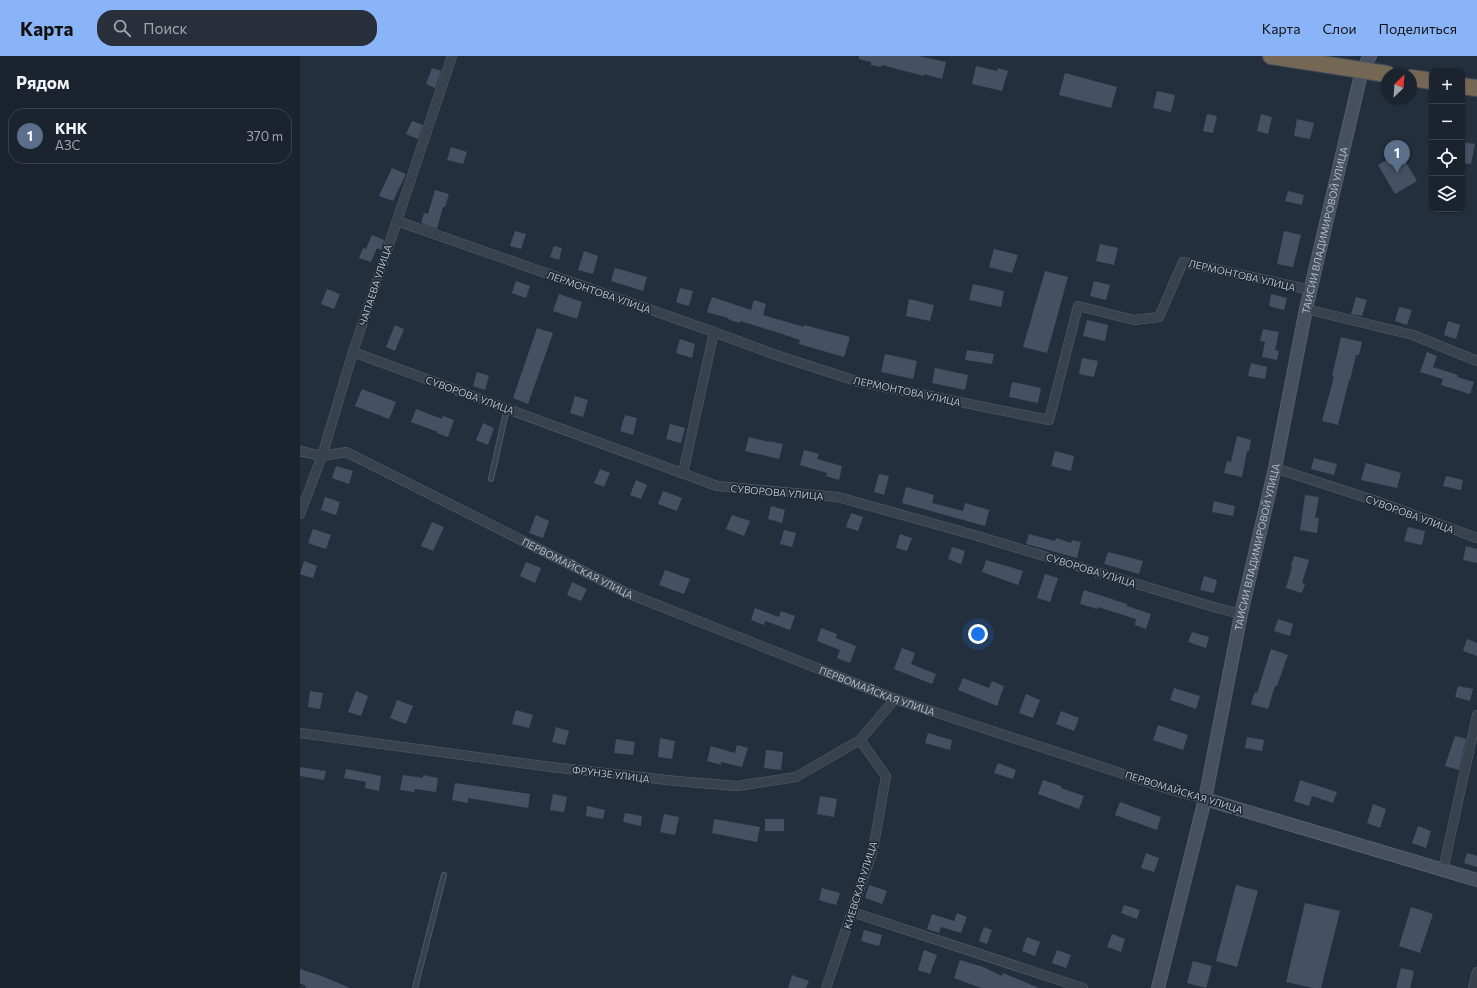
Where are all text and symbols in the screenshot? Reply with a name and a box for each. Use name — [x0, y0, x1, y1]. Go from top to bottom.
search box — [97, 10, 377, 46]
text: Карта — [20, 17, 73, 40]
icon: search — [111, 17, 133, 39]
text: Поиск — [143, 19, 188, 37]
text: Карта — [1262, 20, 1300, 37]
text: Слои — [1322, 20, 1357, 37]
text: Поделиться — [1379, 20, 1457, 37]
north arrow — [1381, 68, 1417, 104]
map controls — [1429, 68, 1465, 212]
button: + — [1429, 68, 1465, 104]
text: Рядом — [16, 72, 70, 93]
button: − — [1429, 104, 1465, 140]
text: КНК — [55, 119, 87, 137]
text: 1 — [27, 128, 33, 144]
text: 370 m — [246, 128, 283, 144]
text: АЗС — [55, 137, 80, 153]
pin: 1 — [1384, 140, 1410, 173]
button: locate — [1429, 140, 1465, 176]
street label: ТАИСИИ ВЛАДИМИРОВОЙ УЛИЦА — [1299, 145, 1350, 315]
button: layers — [1429, 176, 1465, 212]
street label: ЧАПАЕВА УЛИЦА — [356, 243, 394, 327]
street label: ЛЕРМОНТОВА УЛИЦА — [1187, 257, 1297, 293]
street label: ЛЕРМОНТОВА УЛИЦА — [545, 268, 653, 316]
street label: СУВОРОВА УЛИЦА — [424, 373, 516, 417]
street label: ЛЕРМОНТОВА УЛИЦА — [852, 374, 962, 408]
street label: ТАИСИИ ВЛАДИМИРОВОЙ УЛИЦА — [1232, 462, 1282, 632]
street label: СУВОРОВА УЛИЦА — [730, 482, 824, 502]
street label: СУВОРОВА УЛИЦА — [1364, 492, 1456, 536]
street label: ПЕРВОМАЙСКАЯ УЛИЦА — [520, 535, 635, 601]
street label: СУВОРОВА УЛИЦА — [1045, 551, 1137, 589]
your location — [968, 624, 988, 644]
street label: ПЕРВОМАЙСКАЯ УЛИЦА — [818, 664, 937, 718]
street label: ФРУНЗЕ УЛИЦА — [572, 763, 650, 785]
street label: ПЕРВОМАЙСКАЯ УЛИЦА — [1124, 768, 1244, 816]
street label: КИЕВСКАЯ УЛИЦА — [841, 840, 879, 930]

